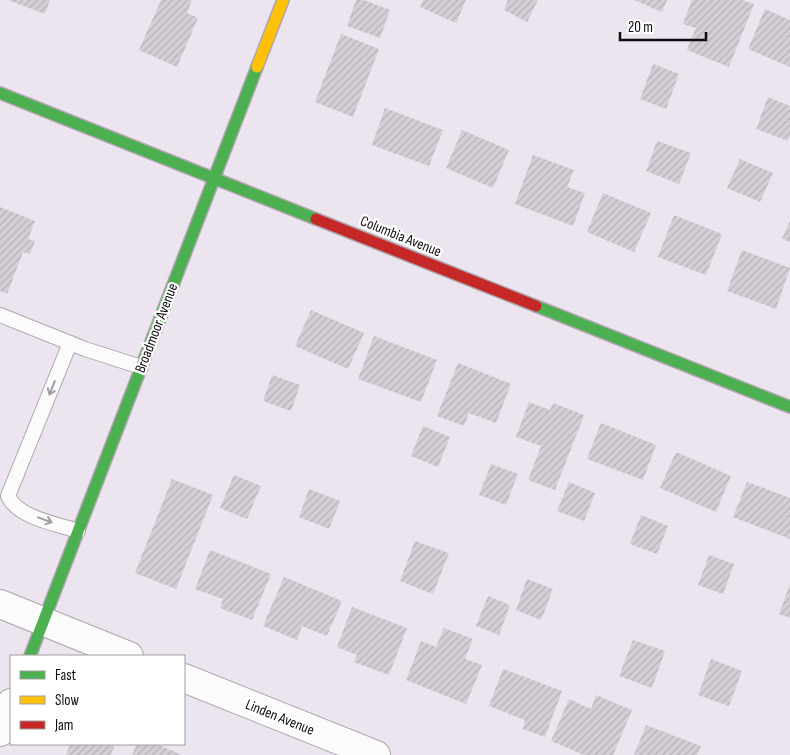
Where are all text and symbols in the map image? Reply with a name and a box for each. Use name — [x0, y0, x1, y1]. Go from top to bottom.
scale bar — [620, 10, 706, 42]
text: 20 m — [628, 18, 653, 37]
street label: Columbia Avenue — [357, 212, 444, 261]
street label: Broadmoor Avenue — [131, 281, 182, 376]
one-way arrow — [46, 380, 56, 395]
one-way arrow — [37, 516, 52, 525]
legend — [10, 655, 185, 745]
text: Fast — [55, 666, 77, 685]
text: Slow — [55, 691, 79, 710]
street label: Linden Avenue — [243, 695, 317, 740]
text: Jam — [54, 716, 73, 735]

